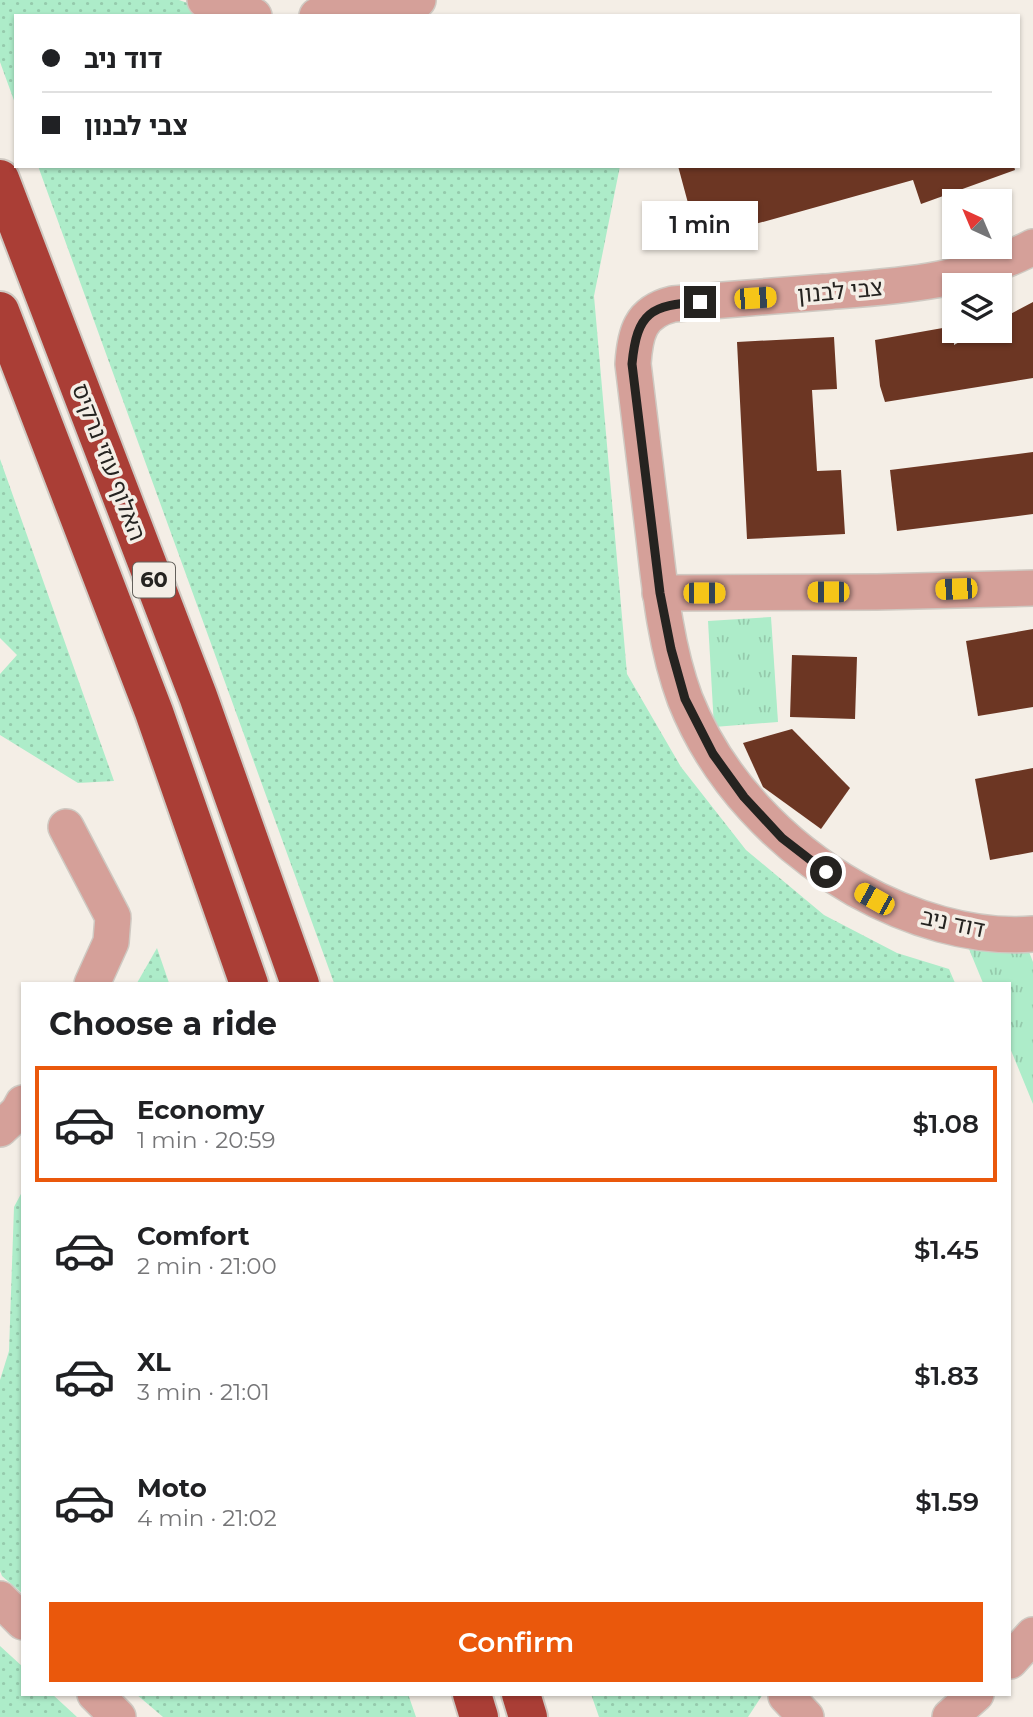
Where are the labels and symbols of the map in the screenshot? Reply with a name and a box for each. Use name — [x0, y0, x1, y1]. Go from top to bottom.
north arrow — [942, 189, 1012, 259]
callout: 1 min — [642, 201, 758, 250]
street label: צבי לבנון — [796, 273, 884, 309]
route end — [684, 286, 716, 318]
car — [734, 286, 777, 310]
street label: האלוף עוזי נרקיס — [66, 380, 152, 544]
road number: 60 — [133, 562, 175, 598]
car — [935, 578, 978, 600]
car — [808, 582, 850, 603]
car — [684, 583, 726, 604]
route start — [810, 856, 842, 888]
car — [851, 880, 898, 918]
street label: דוד ניב — [918, 903, 988, 943]

